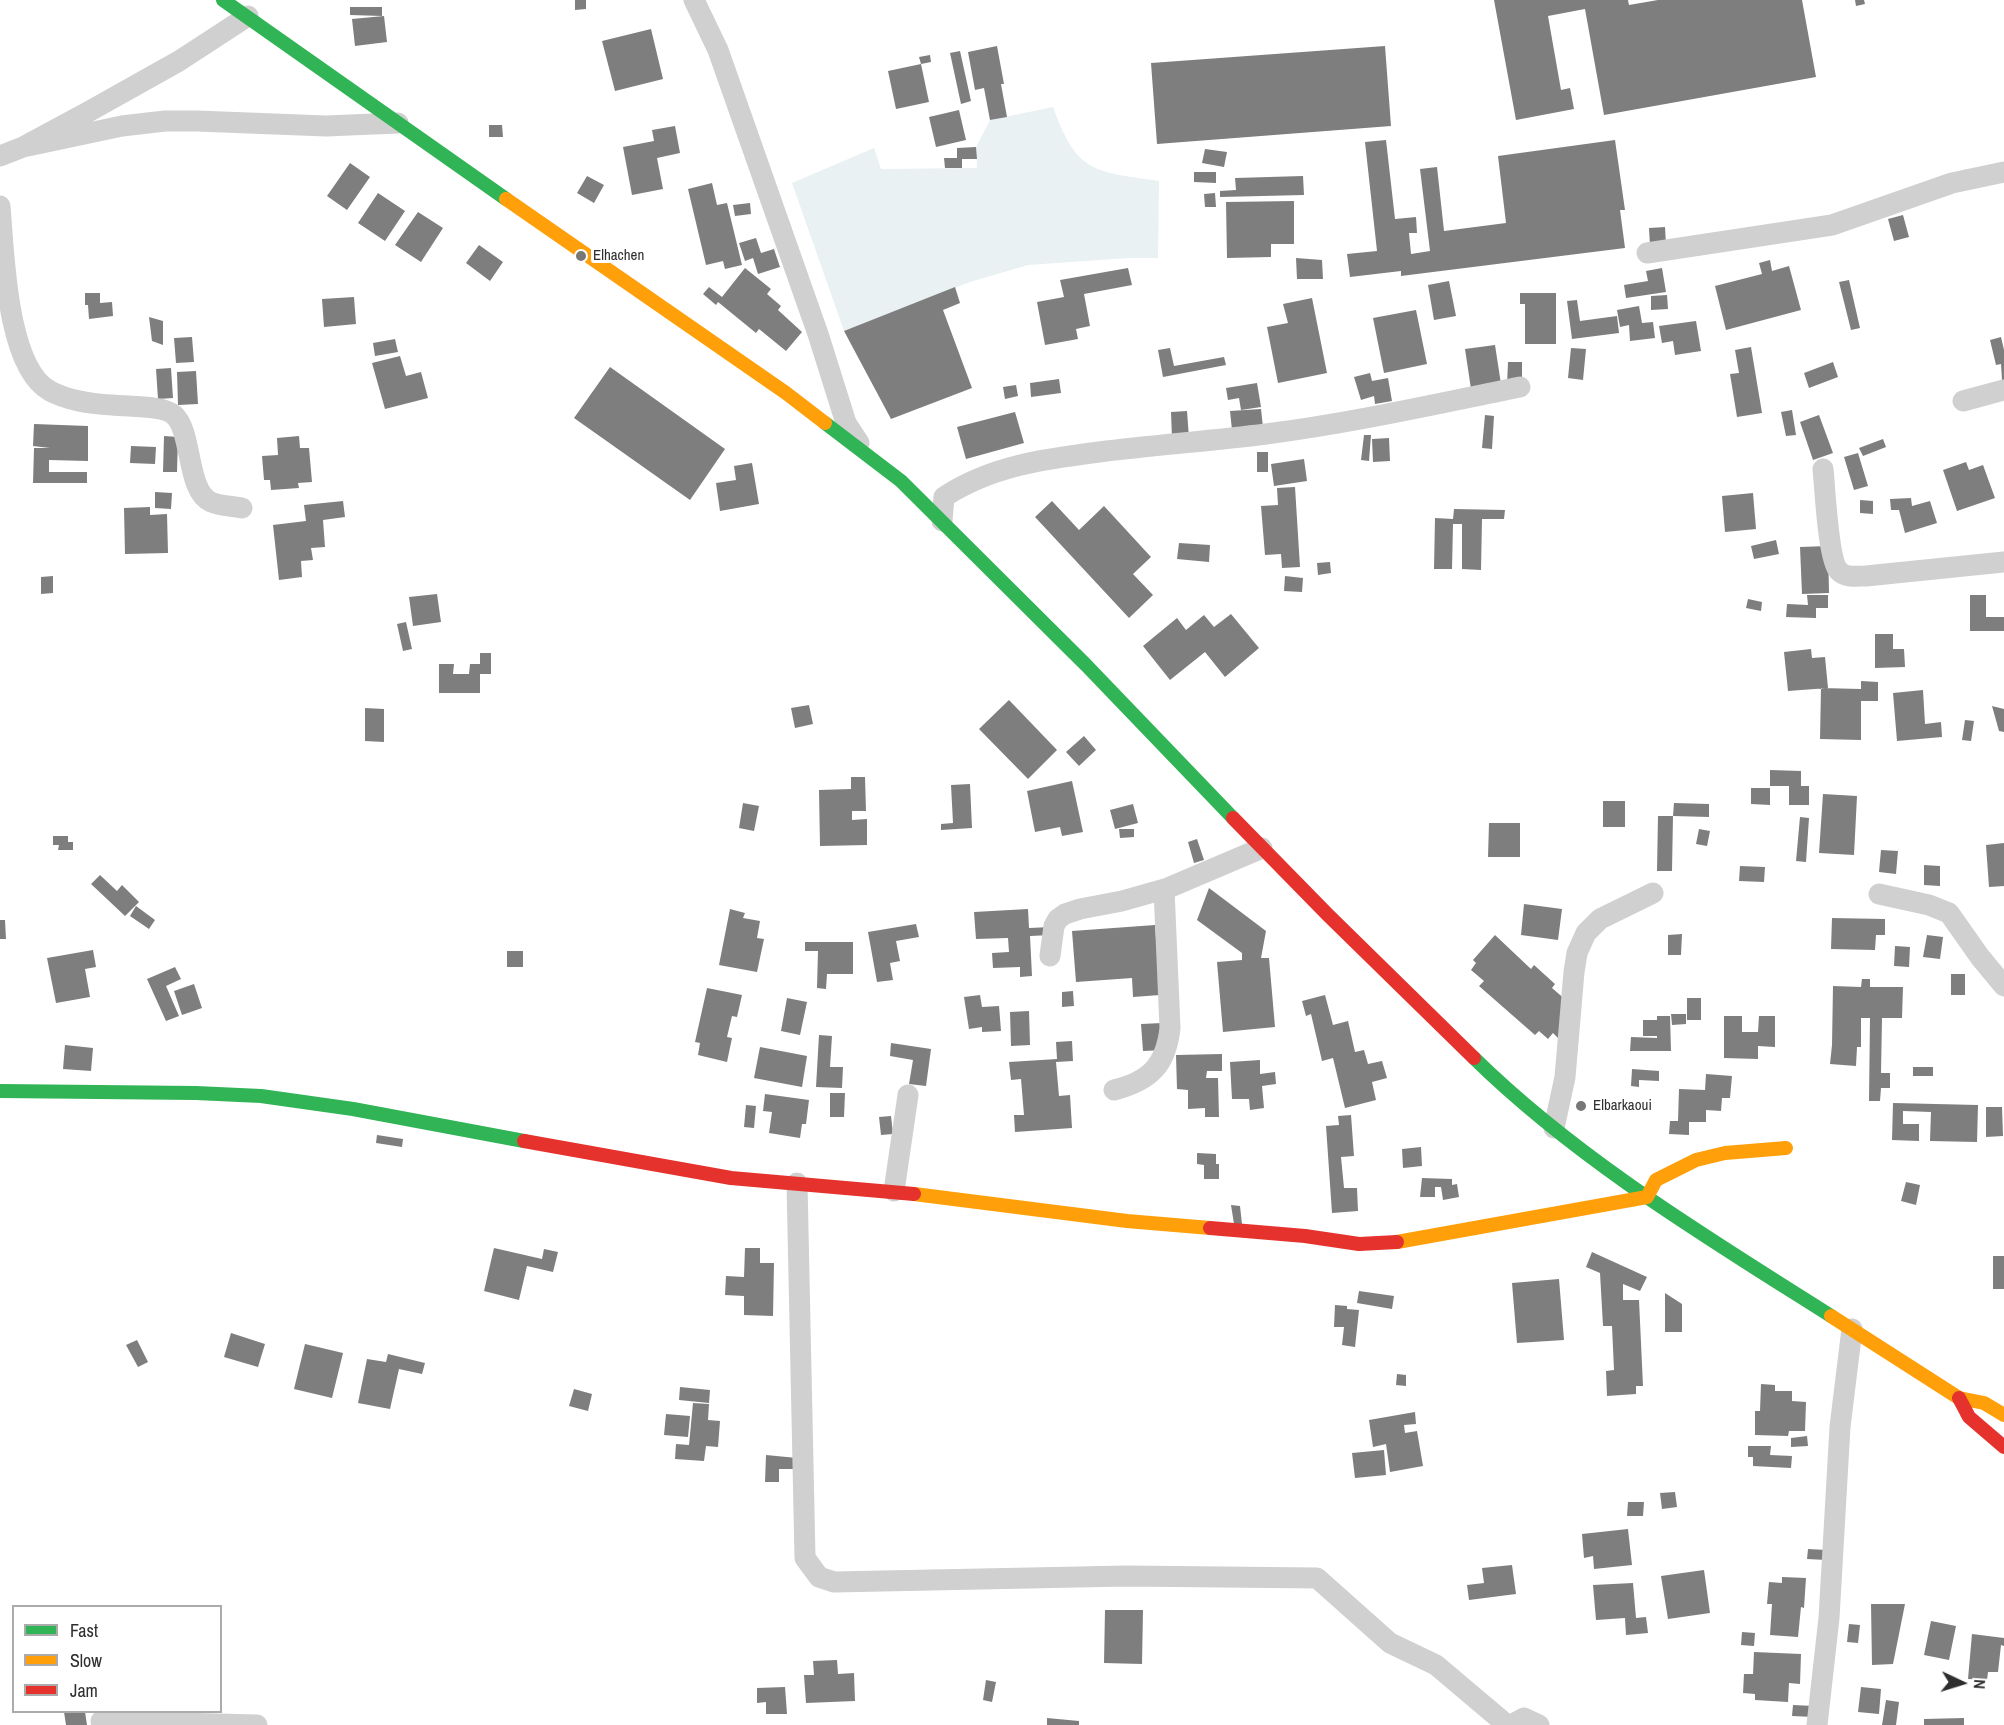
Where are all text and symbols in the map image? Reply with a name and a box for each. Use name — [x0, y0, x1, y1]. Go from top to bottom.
place label: Elhachen — [593, 247, 644, 265]
marker: Elhachen — [574, 249, 588, 263]
place label: Elbarkaoui — [1593, 1097, 1652, 1115]
marker: Elbarkaoui — [1574, 1099, 1588, 1113]
legend — [12, 1605, 222, 1713]
text: Fast — [70, 1618, 98, 1643]
text: Slow — [70, 1648, 102, 1673]
north arrow — [1932, 1653, 1992, 1713]
text: Jam — [70, 1678, 98, 1703]
text: N — [1969, 1679, 1991, 1690]

